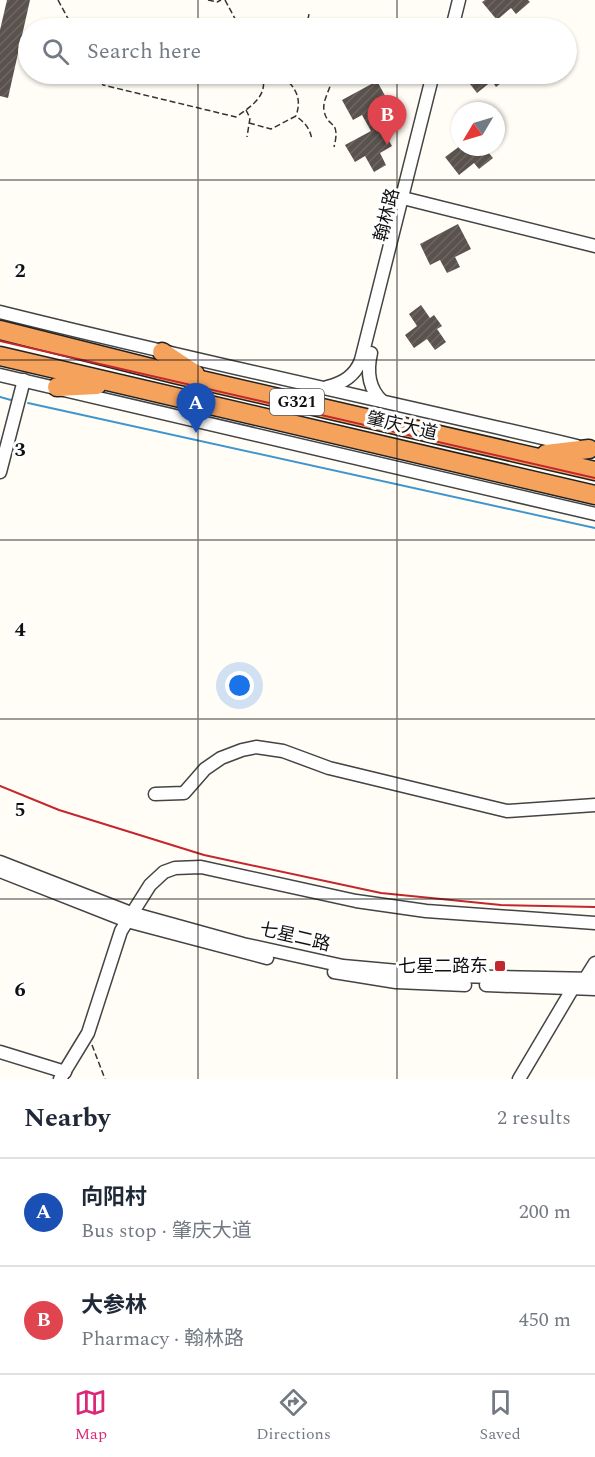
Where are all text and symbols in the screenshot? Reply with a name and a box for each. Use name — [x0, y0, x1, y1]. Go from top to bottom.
search box — [18, 18, 577, 84]
icon: search — [39, 35, 72, 68]
text: Search here — [87, 35, 201, 68]
pin: B — [368, 96, 406, 145]
north arrow — [451, 102, 505, 156]
street label: 翰林路 — [367, 186, 407, 244]
text: 2 — [14, 256, 26, 286]
pin: A — [176, 384, 216, 433]
road number: G321 — [270, 389, 324, 415]
street label: 肇庆大道 — [364, 405, 440, 447]
text: 3 — [14, 435, 26, 465]
text: 4 — [14, 615, 26, 645]
your location — [225, 671, 254, 700]
text: 5 — [14, 795, 26, 825]
street label: 七星二路 — [257, 916, 333, 958]
place label: 七星二路东 — [398, 953, 488, 980]
marker: 七星二路东 — [493, 959, 507, 973]
text: 6 — [14, 975, 26, 1005]
text: Nearby — [24, 1098, 110, 1138]
text: 2 results — [497, 1103, 571, 1133]
text: 向阳村 — [81, 1181, 147, 1214]
text: A — [36, 1197, 51, 1227]
text: 200 m — [519, 1197, 571, 1227]
text: Bus stop · 肇庆大道 — [81, 1216, 252, 1246]
text: 大参林 — [81, 1289, 147, 1322]
text: B — [36, 1305, 51, 1335]
text: 450 m — [519, 1305, 571, 1335]
text: Pharmacy · 翰林路 — [81, 1324, 244, 1354]
tab: Map — [74, 1386, 107, 1446]
tab: Directions — [256, 1386, 331, 1446]
tab: Saved — [480, 1386, 521, 1446]

